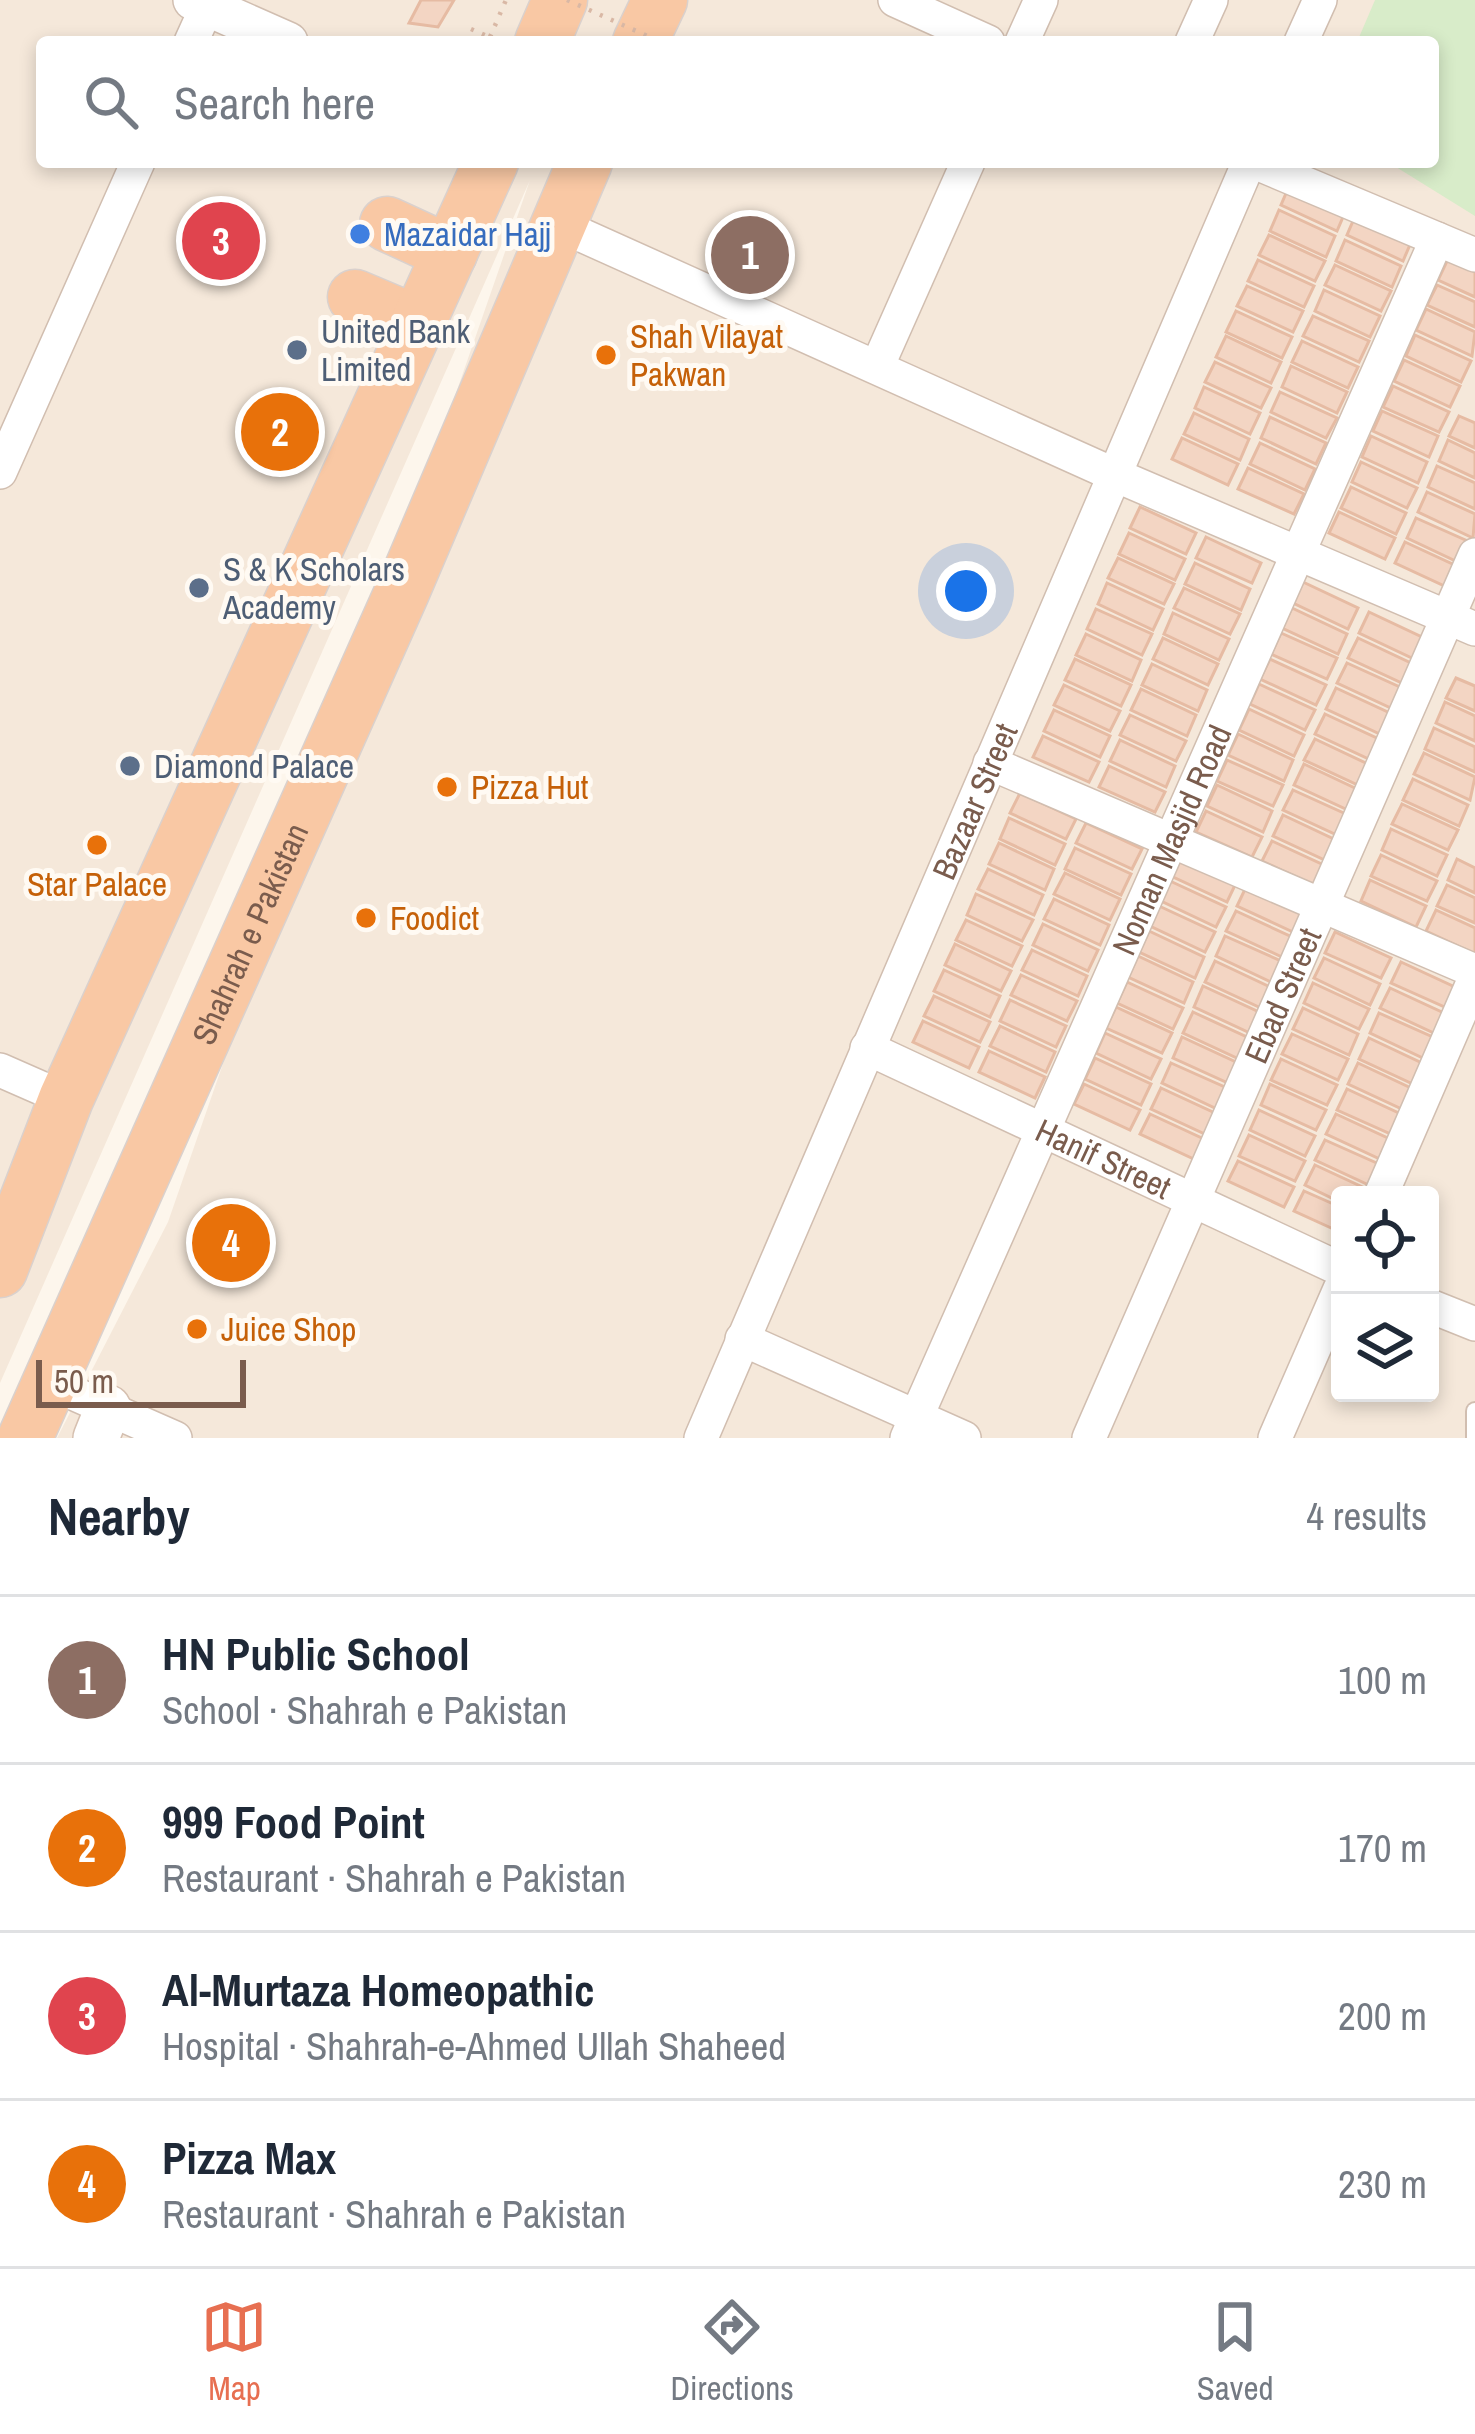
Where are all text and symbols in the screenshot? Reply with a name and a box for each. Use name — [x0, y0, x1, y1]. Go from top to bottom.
search box — [36, 36, 1439, 168]
icon: search — [78, 69, 144, 135]
text: Search here — [174, 72, 375, 133]
pin: 3 — [182, 196, 260, 286]
pin: 1 — [711, 210, 789, 300]
place label: Mazaidar Hajj — [384, 212, 551, 256]
marker: Mazaidar Hajj — [347, 221, 373, 247]
place label: United Bank Limited — [321, 309, 470, 391]
place label: Shah Vilayat Pakwan — [630, 314, 783, 396]
marker: United Bank Limited — [284, 337, 310, 363]
marker: Shah Vilayat Pakwan — [593, 342, 619, 368]
pin: 2 — [241, 387, 319, 477]
place label: S & K Scholars Academy — [222, 547, 405, 629]
your location — [936, 561, 996, 621]
marker: S & K Scholars Academy — [186, 575, 212, 601]
street label: Bazaar Street — [922, 716, 1027, 886]
street label: Noman Masjid Road — [1101, 718, 1241, 962]
place label: Diamond Palace — [154, 744, 354, 788]
marker: Diamond Palace — [117, 753, 143, 779]
place label: Pizza Hut — [471, 765, 588, 809]
marker: Pizza Hut — [434, 774, 460, 800]
street label: Shahrah e Pakistan — [181, 816, 318, 1051]
marker: Star Palace — [84, 832, 110, 858]
place label: Star Palace — [27, 862, 167, 906]
place label: Foodict — [390, 896, 479, 940]
marker: Foodict — [353, 905, 379, 931]
street label: Ebad Street — [1234, 921, 1331, 1070]
street label: Hanif Street — [1029, 1108, 1178, 1209]
map controls — [1331, 1186, 1439, 1402]
button: locate — [1331, 1186, 1439, 1294]
pin: 4 — [192, 1198, 270, 1288]
button: layers — [1331, 1294, 1439, 1402]
place label: Juice Shop — [221, 1307, 356, 1351]
marker: Juice Shop — [184, 1316, 210, 1342]
scale bar — [36, 1354, 246, 1407]
text: 50 m — [54, 1359, 114, 1403]
text: Nearby — [48, 1482, 190, 1551]
text: 4 results — [1306, 1490, 1427, 1542]
text: HN Public School — [162, 1623, 470, 1684]
text: 1 — [78, 1654, 96, 1706]
text: 100 m — [1338, 1654, 1427, 1706]
text: School · Shahrah e Pakistan — [162, 1684, 567, 1736]
text: 999 Food Point — [162, 1791, 425, 1852]
text: 2 — [78, 1822, 96, 1874]
text: 170 m — [1338, 1822, 1427, 1874]
text: Restaurant · Shahrah e Pakistan — [162, 1852, 626, 1904]
text: Al-Murtaza Homeopathic — [162, 1959, 595, 2020]
text: 3 — [78, 1990, 96, 2042]
text: 200 m — [1338, 1990, 1427, 2042]
text: Hospital · Shahrah-e-Ahmed Ullah Shaheed — [162, 2020, 786, 2072]
text: Pizza Max — [162, 2127, 336, 2188]
text: 4 — [78, 2158, 96, 2210]
text: 230 m — [1338, 2158, 1427, 2210]
text: Restaurant · Shahrah e Pakistan — [162, 2188, 626, 2240]
tab: Map — [201, 2294, 267, 2410]
tab: Directions — [670, 2294, 794, 2410]
tab: Saved — [1197, 2294, 1273, 2410]

